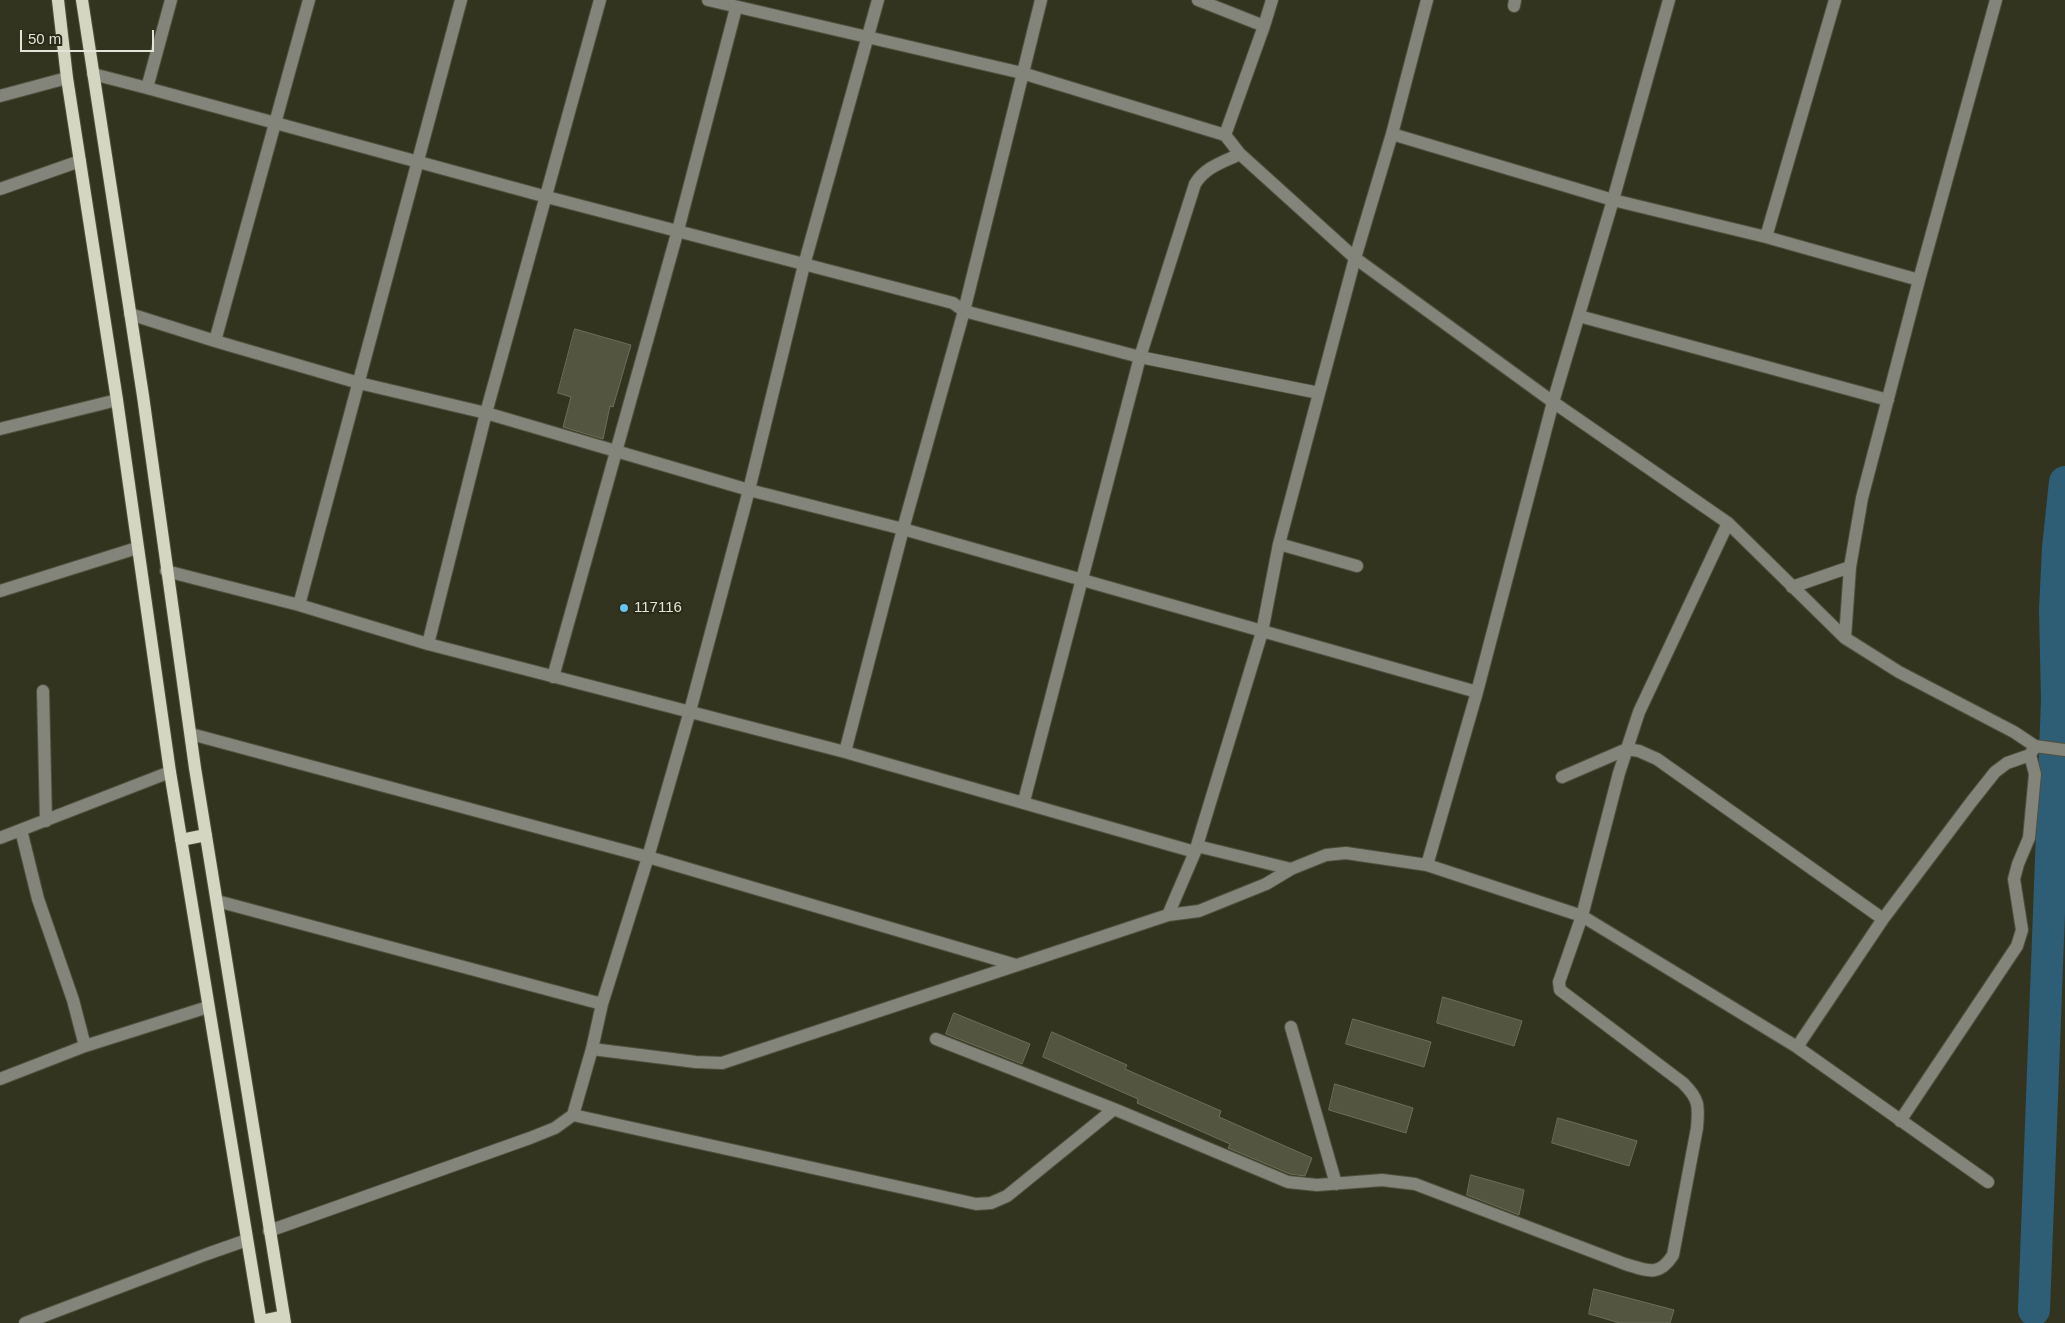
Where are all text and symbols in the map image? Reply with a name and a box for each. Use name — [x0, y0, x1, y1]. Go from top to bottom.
scale bar — [22, 20, 156, 52]
text: 50 m — [28, 30, 61, 47]
place label: 117116 — [634, 599, 682, 617]
marker: 117116 — [618, 602, 630, 614]

